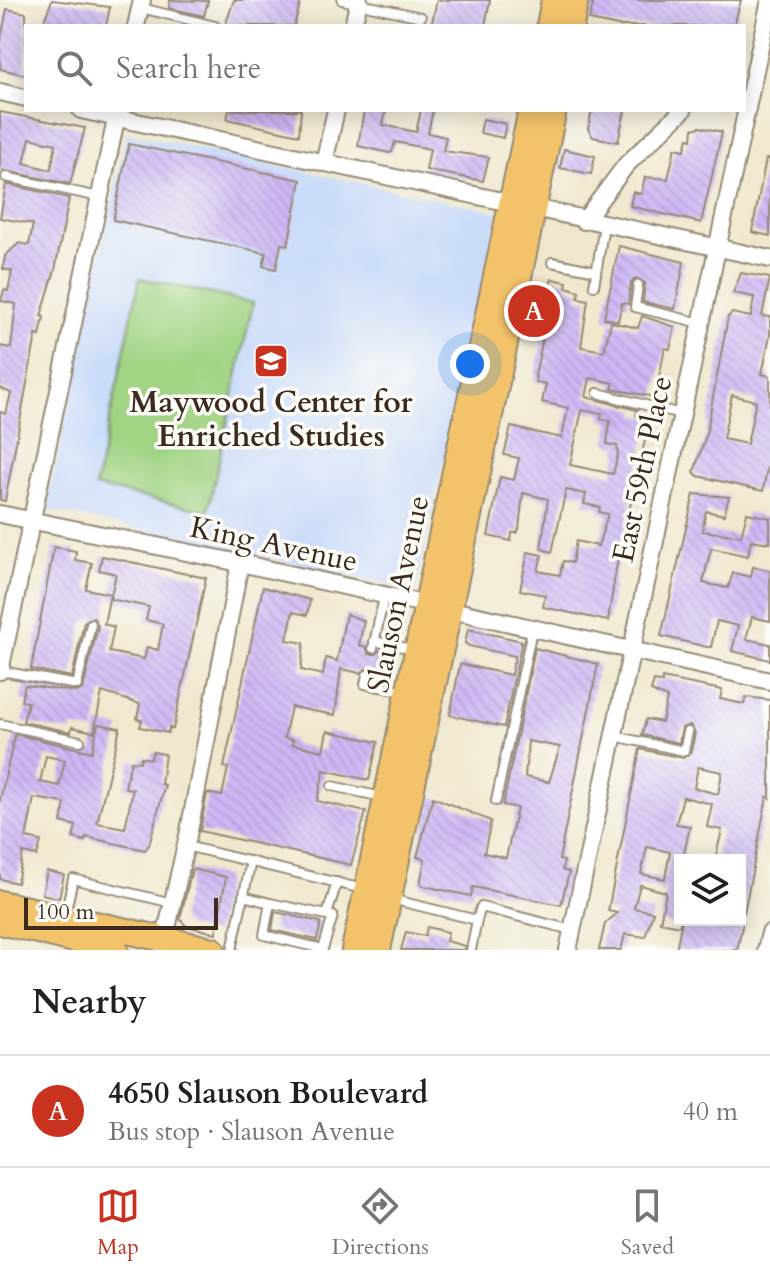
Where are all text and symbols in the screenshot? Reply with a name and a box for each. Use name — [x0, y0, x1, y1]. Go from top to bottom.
search box — [24, 24, 746, 112]
icon: search — [52, 46, 96, 90]
text: Search here — [116, 48, 261, 89]
pin: A — [508, 281, 560, 341]
school or university icon: Maywood Center for Enriched Studies — [252, 342, 290, 380]
your location — [450, 344, 490, 384]
street label: East 59th Place — [603, 372, 682, 566]
place label: Maywood Center for Enriched Studies — [129, 382, 414, 457]
street label: Slauson Avenue — [358, 492, 439, 697]
street label: King Avenue — [187, 507, 361, 582]
map controls — [674, 854, 746, 926]
button: layers — [674, 854, 746, 926]
scale bar — [24, 894, 218, 930]
text: 100 m — [36, 897, 94, 927]
text: Nearby — [32, 979, 147, 1025]
text: 4650 Slauson Boulevard — [108, 1073, 428, 1114]
text: A — [48, 1094, 68, 1129]
text: 40 m — [682, 1094, 738, 1129]
text: Bus stop · Slauson Avenue — [108, 1114, 395, 1149]
tab: Map — [96, 1184, 140, 1262]
tab: Directions — [332, 1184, 429, 1262]
tab: Saved — [621, 1184, 674, 1262]

